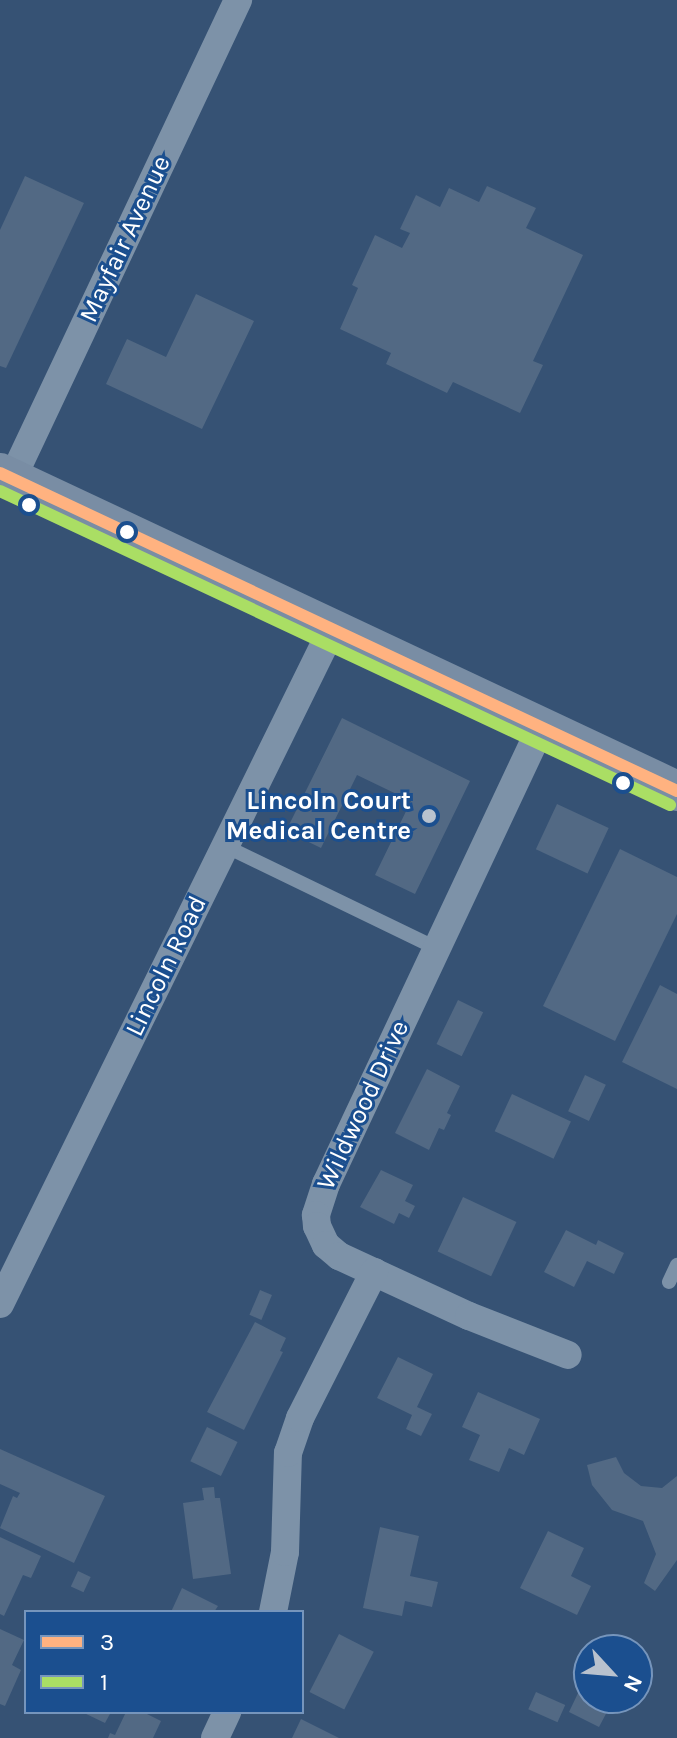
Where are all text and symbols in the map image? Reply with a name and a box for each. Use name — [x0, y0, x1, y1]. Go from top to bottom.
street label: Mayfair Avenue — [73, 151, 177, 327]
unlabelled marker — [21, 497, 37, 513]
unlabelled marker — [119, 524, 135, 540]
unlabelled marker — [615, 775, 631, 791]
place label: Lincoln Court Medical Centre — [226, 785, 411, 846]
marker: Lincoln Court Medical Centre — [418, 805, 440, 827]
street label: Lincoln Road — [119, 891, 213, 1041]
street label: Wildwood Drive — [310, 1015, 416, 1195]
legend — [24, 1610, 304, 1714]
text: 3 — [100, 1628, 114, 1656]
north arrow — [573, 1634, 653, 1714]
text: 1 — [100, 1668, 108, 1696]
text: N — [618, 1671, 648, 1696]

